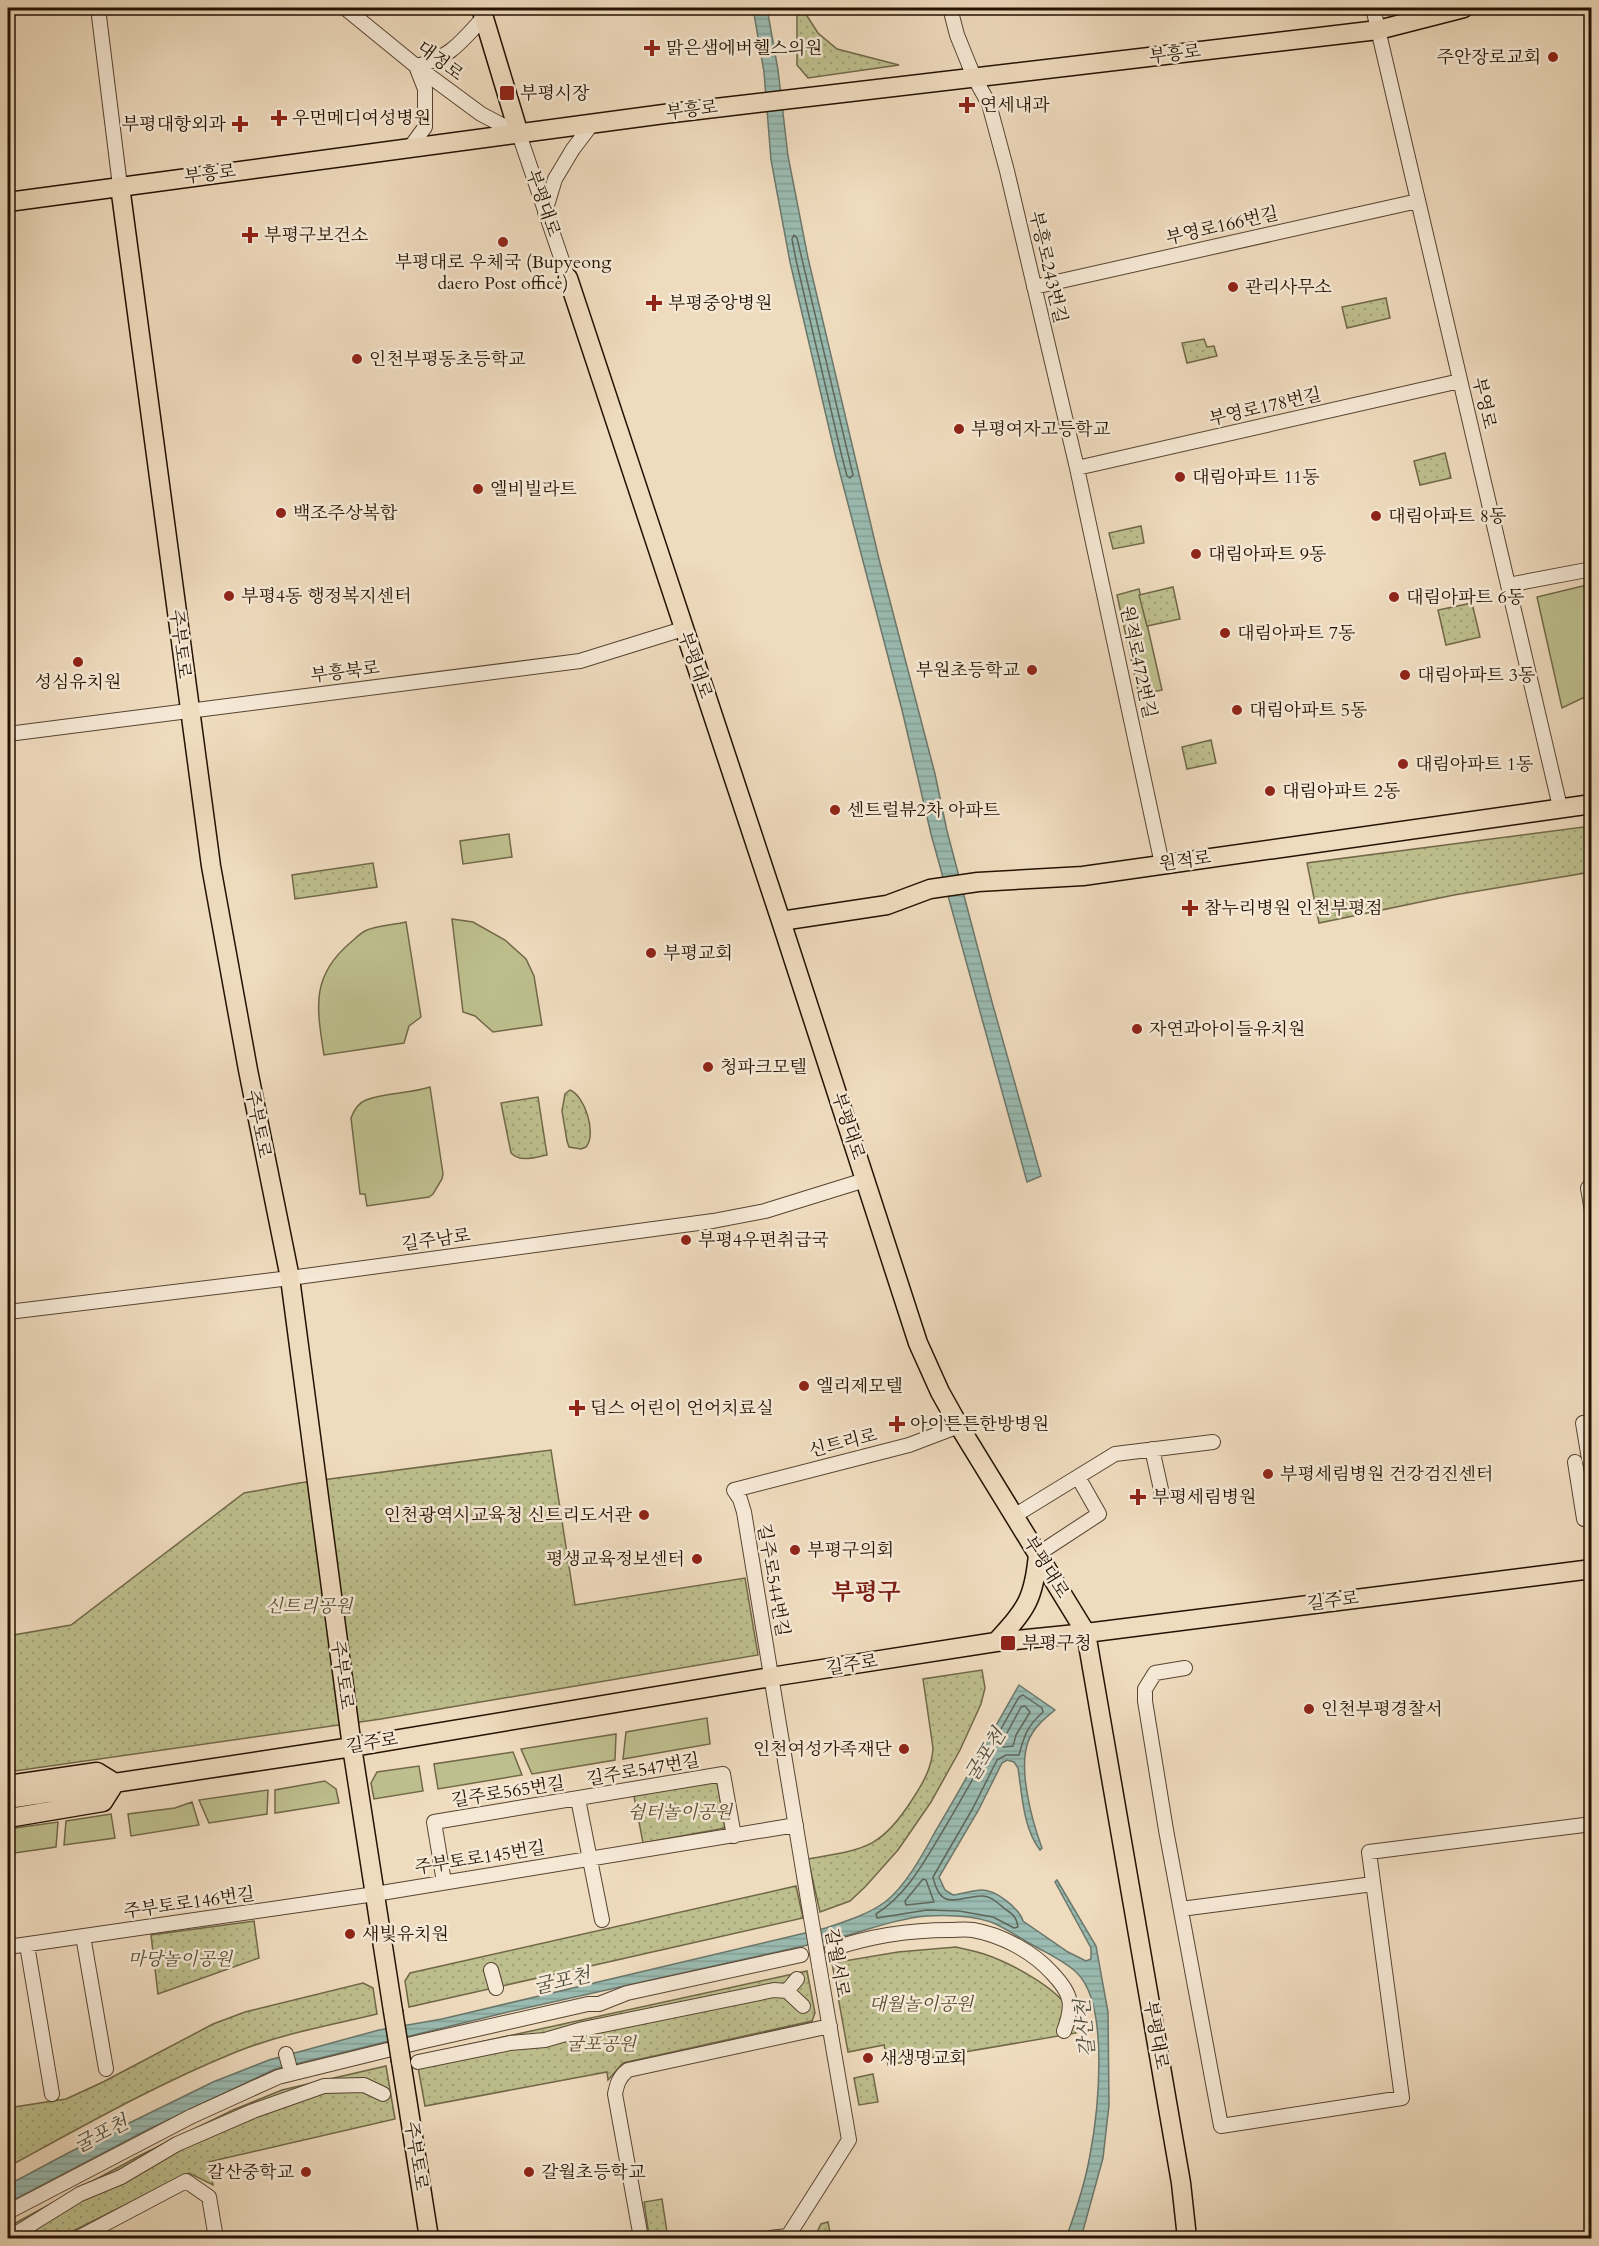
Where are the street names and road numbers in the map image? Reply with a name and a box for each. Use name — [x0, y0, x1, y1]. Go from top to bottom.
street label: 대정로 — [412, 35, 468, 87]
street label: 부흥로 — [1148, 38, 1202, 70]
street label: 부흥로 — [665, 94, 719, 126]
street label: 부흥로 — [183, 158, 237, 190]
street label: 부평대로 — [520, 166, 566, 240]
street label: 부영로166번길 — [1163, 201, 1281, 251]
street label: 부흥로243번길 — [1023, 208, 1073, 326]
street label: 부영로 — [1466, 375, 1502, 431]
street label: 부영로178번길 — [1206, 382, 1324, 432]
street label: 원적로472번길 — [1114, 603, 1162, 721]
street label: 주부토로 — [163, 608, 197, 680]
street label: 부평대로 — [672, 628, 718, 702]
street label: 부흥북로 — [309, 655, 381, 689]
street label: 원적로 — [1157, 845, 1213, 877]
street label: 주부토로 — [239, 1087, 277, 1161]
street label: 부평대로 — [825, 1089, 871, 1163]
street label: 길주남로 — [400, 1223, 472, 1257]
street label: 신트리로 — [806, 1422, 880, 1464]
street label: 길주로544번길 — [751, 1521, 795, 1639]
street label: 부평대로 — [1017, 1531, 1075, 1603]
street label: 길주로 — [1306, 1585, 1360, 1617]
street label: 주부토로 — [325, 1639, 359, 1711]
street label: 길주로 — [824, 1649, 880, 1681]
street label: 길주로 — [344, 1727, 400, 1759]
street label: 길주로547번길 — [584, 1748, 702, 1792]
street label: 길주로565번길 — [449, 1771, 567, 1813]
street label: 주부토로145번길 — [413, 1835, 547, 1881]
street label: 주부토로146번길 — [122, 1881, 256, 1925]
street label: 갈월서로 — [819, 1927, 855, 1999]
street label: 부평대로 — [1138, 1999, 1174, 2071]
street label: 주부토로 — [398, 2120, 434, 2192]

